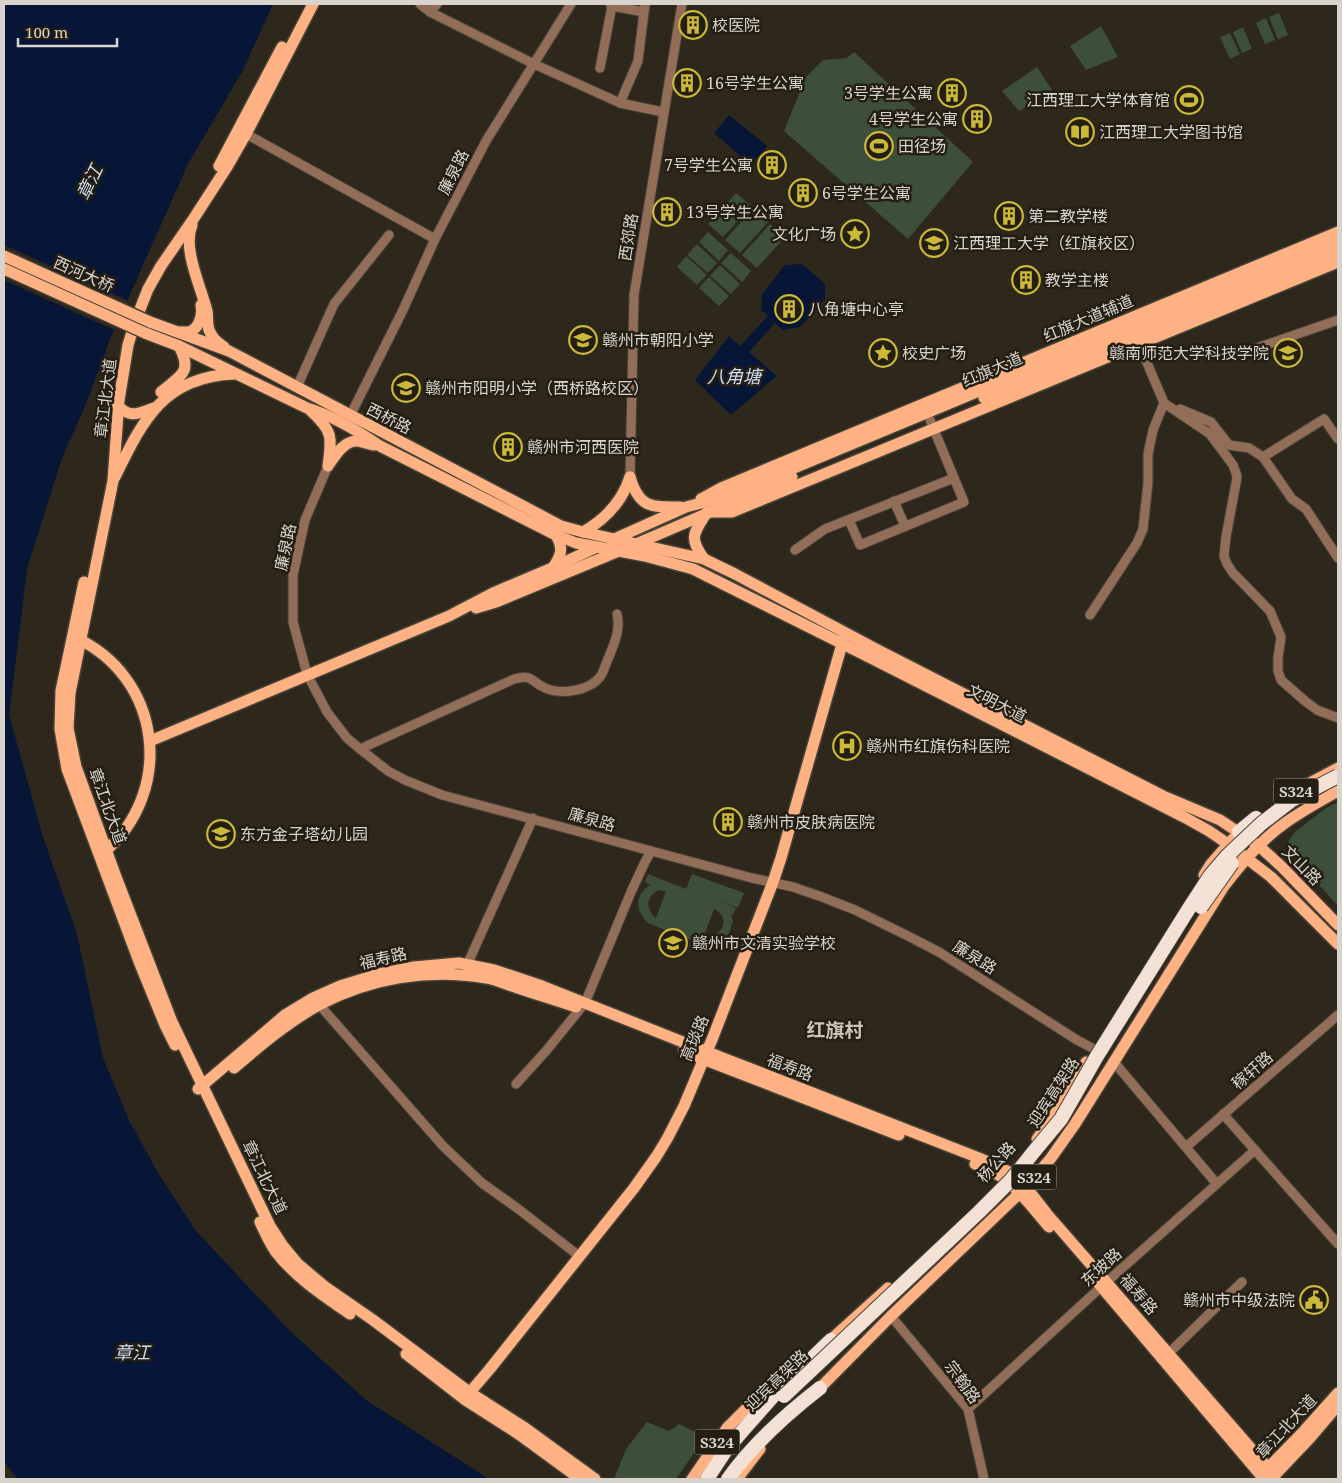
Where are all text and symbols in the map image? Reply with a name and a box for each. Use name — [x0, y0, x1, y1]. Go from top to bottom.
building icon: 校医院 — [678, 10, 708, 40]
place label: 校医院 — [712, 14, 760, 36]
scale bar — [18, 15, 116, 47]
text: 100 m — [25, 22, 68, 42]
building icon: 16号学生公寓 — [672, 68, 702, 98]
place label: 16号学生公寓 — [706, 72, 804, 94]
building icon: 3号学生公寓 — [937, 78, 967, 108]
place label: 3号学生公寓 — [844, 82, 933, 104]
sports icon: 江西理工大学体育馆 — [1174, 85, 1204, 115]
place label: 江西理工大学体育馆 — [1026, 89, 1170, 111]
building icon: 4号学生公寓 — [962, 104, 992, 134]
place label: 4号学生公寓 — [869, 108, 958, 130]
library icon: 江西理工大学图书馆 — [1065, 117, 1095, 147]
place label: 江西理工大学图书馆 — [1099, 121, 1243, 143]
sports icon: 田径场 — [864, 131, 894, 161]
place label: 田径场 — [898, 135, 946, 157]
street label: 廉泉路 — [432, 146, 474, 198]
building icon: 7号学生公寓 — [757, 150, 787, 180]
place label: 7号学生公寓 — [664, 154, 753, 176]
water label: 章江 — [70, 159, 109, 203]
building icon: 6号学生公寓 — [788, 178, 818, 208]
place label: 6号学生公寓 — [822, 182, 911, 204]
building icon: 13号学生公寓 — [652, 197, 682, 227]
place label: 13号学生公寓 — [686, 201, 784, 223]
building icon: 第二教学楼 — [994, 201, 1024, 231]
place label: 第二教学楼 — [1028, 205, 1108, 227]
street label: 西郊路 — [613, 212, 643, 262]
place icon: 文化广场 — [840, 219, 870, 249]
place label: 文化广场 — [772, 223, 836, 245]
school or university icon: 江西理工大学（红旗校区） — [919, 228, 949, 258]
place label: 江西理工大学（红旗校区） — [953, 232, 1145, 254]
street label: 西河大桥 — [50, 251, 118, 297]
building icon: 教学主楼 — [1011, 265, 1041, 295]
place label: 教学主楼 — [1045, 269, 1109, 291]
street label: 红旗大道辅道 — [1040, 289, 1136, 347]
building icon: 八角塘中心亭 — [774, 294, 804, 324]
place label: 八角塘中心亭 — [808, 298, 904, 320]
school or university icon: 赣州市朝阳小学 — [568, 325, 598, 355]
place label: 赣州市朝阳小学 — [602, 329, 714, 351]
place icon: 校史广场 — [868, 338, 898, 368]
school or university icon: 赣南师范大学科技学院 — [1273, 338, 1303, 368]
place label: 校史广场 — [902, 342, 966, 364]
place label: 赣南师范大学科技学院 — [1109, 342, 1269, 364]
street label: 红旗大道 — [958, 346, 1026, 392]
street label: 章江北大道 — [89, 357, 121, 439]
water label: 八角塘 — [707, 364, 764, 388]
school or university icon: 赣州市阳明小学（西桥路校区） — [391, 373, 421, 403]
place label: 赣州市阳明小学（西桥路校区） — [425, 377, 649, 399]
street label: 西桥路 — [363, 397, 415, 439]
building icon: 赣州市河西医院 — [493, 432, 523, 462]
place label: 赣州市河西医院 — [527, 436, 639, 458]
street label: 廉泉路 — [269, 521, 301, 573]
street label: 文明大道 — [963, 679, 1031, 727]
hospital icon: 赣州市红旗伤科医院 — [832, 731, 862, 761]
place label: 赣州市红旗伤科医院 — [866, 735, 1010, 757]
street label: 章江北大道 — [84, 765, 132, 847]
road number: S324 — [1274, 778, 1318, 804]
street label: 廉泉路 — [566, 802, 618, 836]
building icon: 赣州市皮肤病医院 — [713, 807, 743, 837]
place label: 赣州市皮肤病医院 — [747, 811, 875, 833]
school or university icon: 东方金子塔幼儿园 — [206, 819, 236, 849]
place label: 东方金子塔幼儿园 — [240, 823, 368, 845]
street label: 文山路 — [1277, 840, 1327, 890]
school or university icon: 赣州市文清实验学校 — [658, 928, 688, 958]
place label: 赣州市文清实验学校 — [692, 932, 836, 954]
street label: 廉泉路 — [949, 935, 1001, 979]
street label: 福寿路 — [357, 942, 409, 974]
street label: 高琰路 — [674, 1012, 714, 1064]
district label: 红旗村 — [806, 1017, 864, 1043]
street label: 稼轩路 — [1227, 1046, 1277, 1094]
street label: 福寿路 — [764, 1048, 816, 1086]
street label: 迎宾高架路 — [1022, 1052, 1084, 1132]
street label: 章江北大道 — [238, 1136, 292, 1218]
street label: 杨公路 — [972, 1137, 1020, 1187]
road number: S324 — [1012, 1164, 1056, 1190]
street label: 东坡路 — [1076, 1243, 1126, 1291]
street label: 福寿路 — [1115, 1269, 1163, 1319]
public building icon: 赣州市中级法院 — [1299, 1285, 1329, 1315]
place label: 赣州市中级法院 — [1183, 1289, 1295, 1311]
water label: 章江 — [114, 1340, 152, 1364]
street label: 迎宾高架路 — [740, 1344, 812, 1416]
street label: 宗翰路 — [940, 1356, 986, 1408]
street label: 章江北大道 — [1251, 1389, 1321, 1463]
road number: S324 — [694, 1430, 740, 1454]

